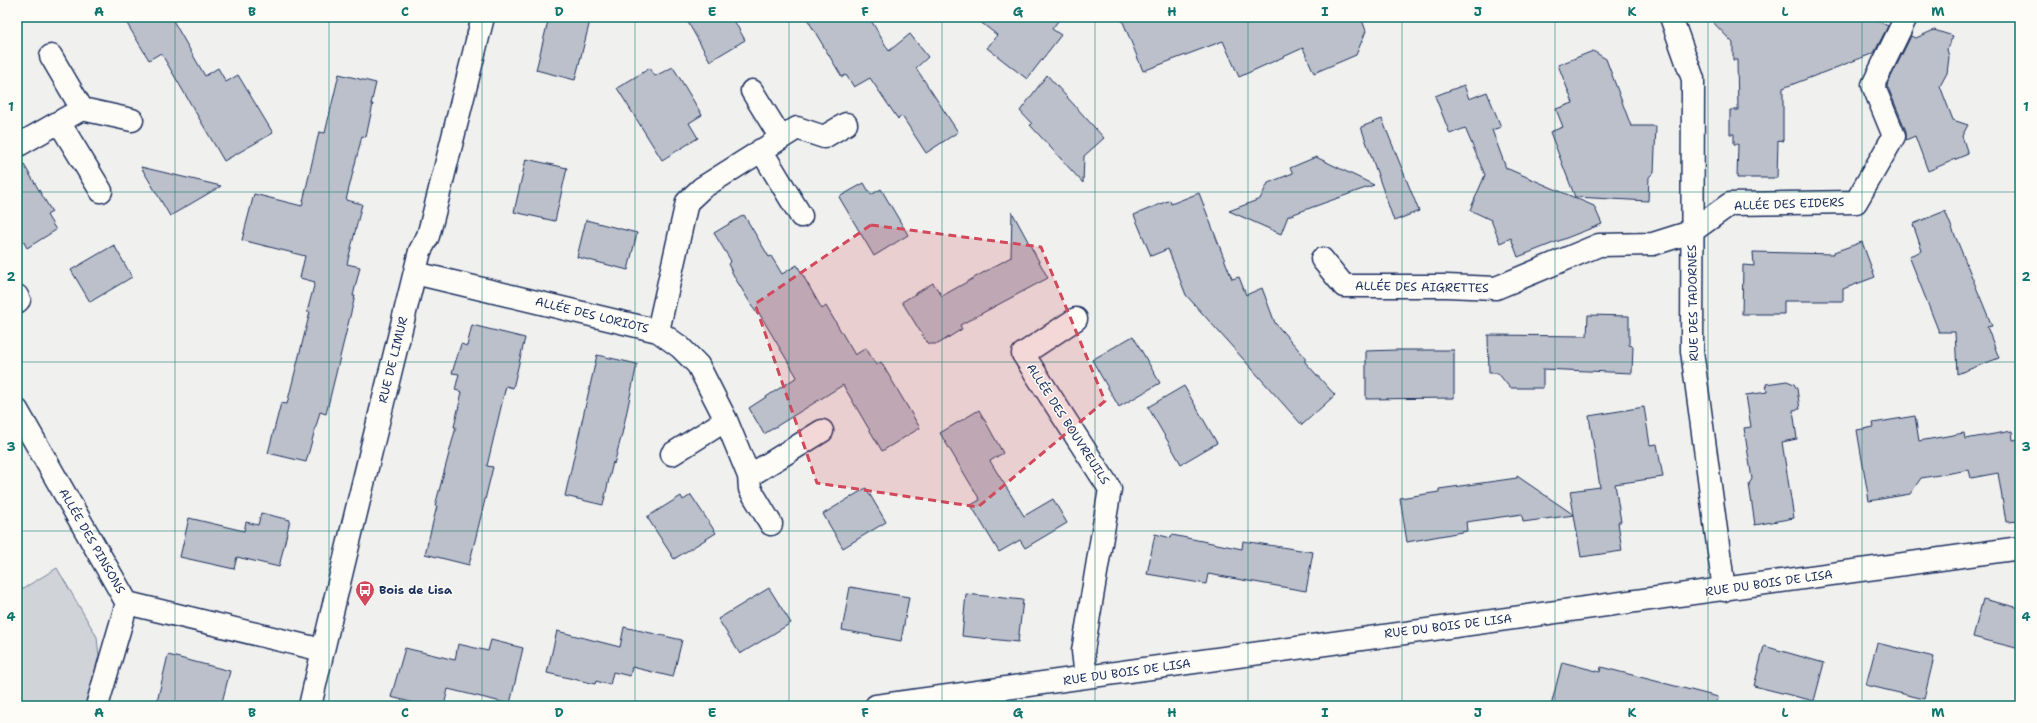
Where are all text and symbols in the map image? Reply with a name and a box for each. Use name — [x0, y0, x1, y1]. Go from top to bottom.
text: A — [94, 3, 104, 20]
text: B — [248, 3, 256, 20]
text: C — [401, 3, 409, 20]
text: D — [554, 3, 564, 20]
text: E — [708, 3, 717, 20]
text: F — [861, 3, 869, 20]
text: G — [1013, 3, 1024, 20]
text: H — [1167, 3, 1177, 20]
text: I — [1321, 3, 1329, 20]
text: J — [1474, 3, 1482, 20]
text: K — [1628, 3, 1637, 20]
text: L — [1781, 3, 1789, 20]
text: M — [1931, 3, 1945, 20]
text: 1 — [8, 98, 14, 115]
text: 1 — [2023, 98, 2029, 115]
street label: ALLÉE DES EIDERS — [1734, 194, 1845, 214]
street label: RUE DES TADORNES — [1684, 244, 1702, 362]
text: 2 — [6, 268, 16, 285]
text: 2 — [2021, 268, 2031, 285]
street label: ALLÉE DES AIGRETTES — [1355, 278, 1489, 296]
street label: ALLÉE DES LORIOTS — [534, 293, 651, 337]
street label: RUE DE LIMUR — [375, 315, 411, 405]
street label: ALLÉE DES BOUVREUILS — [1023, 361, 1113, 488]
text: 3 — [6, 438, 16, 455]
text: 3 — [2021, 438, 2031, 455]
street label: ALLÉE DES PINSONS — [55, 485, 129, 597]
street label: RUE DU BOIS DE LISA — [1704, 566, 1834, 600]
bus stop icon: Bois de Lisa — [354, 579, 376, 607]
place label: Bois de Lisa — [379, 582, 453, 598]
text: 4 — [6, 608, 16, 625]
text: 4 — [2021, 608, 2031, 625]
street label: RUE DU BOIS DE LISA — [1383, 610, 1513, 642]
street label: RUE DU BOIS DE LISA — [1062, 655, 1192, 689]
text: A — [94, 704, 104, 721]
text: B — [248, 704, 256, 721]
text: C — [401, 704, 409, 721]
text: D — [554, 704, 564, 721]
text: E — [708, 704, 717, 721]
text: F — [861, 704, 869, 721]
text: G — [1013, 704, 1024, 721]
text: H — [1167, 704, 1177, 721]
text: I — [1321, 704, 1329, 721]
text: J — [1474, 704, 1482, 721]
text: K — [1628, 704, 1637, 721]
text: L — [1781, 704, 1789, 721]
text: M — [1931, 704, 1945, 721]

